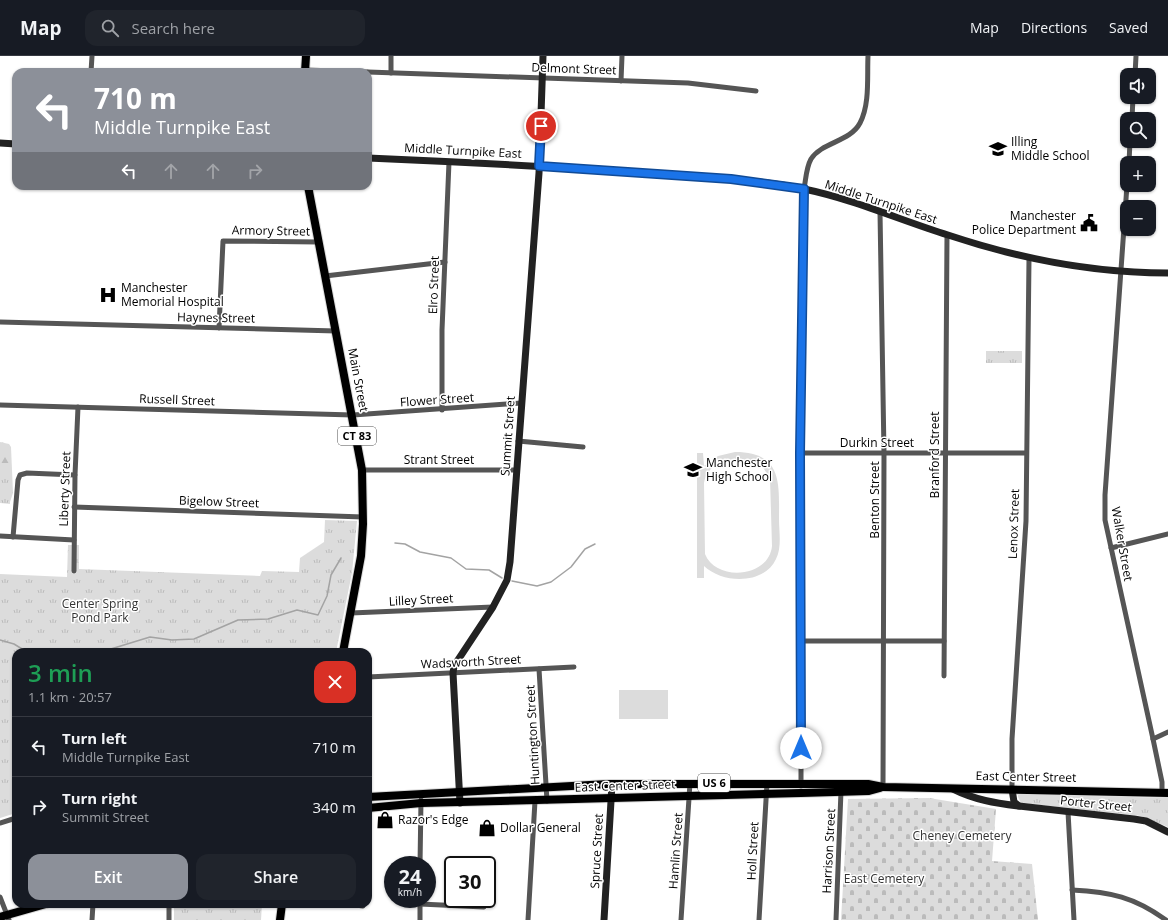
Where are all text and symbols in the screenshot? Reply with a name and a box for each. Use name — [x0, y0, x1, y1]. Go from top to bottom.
search box — [85, 10, 365, 46]
text: Map — [20, 15, 61, 41]
icon: search — [99, 17, 121, 39]
text: Search here — [131, 18, 215, 38]
text: Map — [970, 18, 999, 37]
text: Directions — [1021, 18, 1087, 37]
text: Saved — [1109, 18, 1148, 37]
street label: Delmont Street — [531, 59, 617, 78]
map controls — [1120, 68, 1156, 236]
button: sound — [1120, 68, 1156, 104]
text: 710 m — [94, 79, 177, 117]
icon: left — [28, 84, 80, 136]
pin — [524, 109, 558, 143]
button: search — [1120, 112, 1156, 148]
text: Middle Turnpike East — [94, 115, 270, 139]
icon: arrive — [530, 115, 552, 137]
place label: Illing Middle School — [1011, 133, 1090, 164]
street label: Middle Turnpike East — [404, 139, 522, 162]
school or university icon: Illing Middle School — [988, 139, 1008, 159]
button: + — [1120, 156, 1156, 192]
icon: left — [118, 160, 140, 182]
icon: ahead — [160, 160, 182, 182]
icon: ahead — [202, 160, 224, 182]
icon: right — [244, 160, 266, 182]
street label: Middle Turnpike East — [823, 175, 940, 228]
button: − — [1120, 200, 1156, 236]
place label: Manchester Police Department — [972, 207, 1076, 238]
public building icon: Manchester Police Department — [1079, 213, 1099, 233]
street label: Armory Street — [232, 221, 310, 240]
street label: Elro Street — [424, 255, 443, 314]
place label: Manchester Memorial Hospital — [121, 279, 224, 310]
hospital icon: Manchester Memorial Hospital — [98, 285, 118, 305]
street label: Haynes Street — [177, 308, 255, 327]
street label: Main Street — [344, 347, 373, 413]
street label: Flower Street — [399, 388, 474, 411]
street label: Russell Street — [139, 390, 215, 409]
street label: Summit Street — [496, 395, 519, 477]
street label: Branford Street — [926, 412, 943, 498]
road number: CT 83 — [338, 427, 376, 445]
street label: Durkin Street — [840, 434, 914, 451]
street label: Liberty Street — [55, 451, 74, 527]
street label: Strant Street — [404, 451, 474, 468]
place label: Manchester High School — [706, 454, 772, 485]
school or university icon: Manchester High School — [683, 460, 703, 480]
street label: Benton Street — [866, 461, 883, 539]
street label: Lenox Street — [1004, 488, 1023, 560]
street label: Bigelow Street — [179, 492, 259, 511]
street label: Walker Street — [1108, 505, 1137, 582]
street label: Lilley Street — [388, 589, 454, 610]
park label: Center Spring Pond Park — [62, 595, 139, 626]
street label: Wadsworth Street — [420, 650, 522, 673]
text: 3 min — [28, 656, 93, 689]
button: close — [314, 661, 356, 703]
street label: Huntington Street — [521, 685, 544, 786]
text: 1.1 km · 20:57 — [28, 688, 112, 706]
position arrow — [780, 727, 822, 769]
text: Turn left — [62, 728, 127, 748]
icon: left — [28, 736, 50, 758]
text: 710 m — [312, 737, 356, 757]
text: Middle Turnpike East — [62, 748, 189, 766]
street label: East Center Street — [976, 767, 1076, 786]
road number: US 6 — [698, 774, 730, 792]
street label: East Center Street — [574, 775, 676, 796]
text: Turn right — [62, 788, 137, 808]
street label: Porter Street — [1059, 791, 1133, 816]
icon: right — [28, 796, 50, 818]
text: 340 m — [312, 797, 356, 817]
text: Summit Street — [62, 808, 149, 826]
street label: Harrison Street — [818, 808, 839, 894]
shop icon: Razor's Edge — [375, 810, 395, 830]
place label: Razor's Edge — [398, 811, 469, 828]
street label: Hamlin Street — [664, 812, 687, 890]
street label: Spruce Street — [586, 813, 607, 889]
shop icon: Dollar General — [477, 818, 497, 838]
place label: Dollar General — [500, 819, 581, 836]
street label: Holl Street — [742, 821, 763, 881]
park label: Cheney Cemetery — [913, 827, 1012, 844]
button: Exit — [28, 854, 188, 900]
button: Share — [196, 854, 356, 900]
speed limit sign: 30 — [444, 856, 496, 908]
text: 24 — [399, 863, 421, 890]
park label: East Cemetery — [844, 870, 925, 887]
text: km/h — [398, 885, 422, 899]

